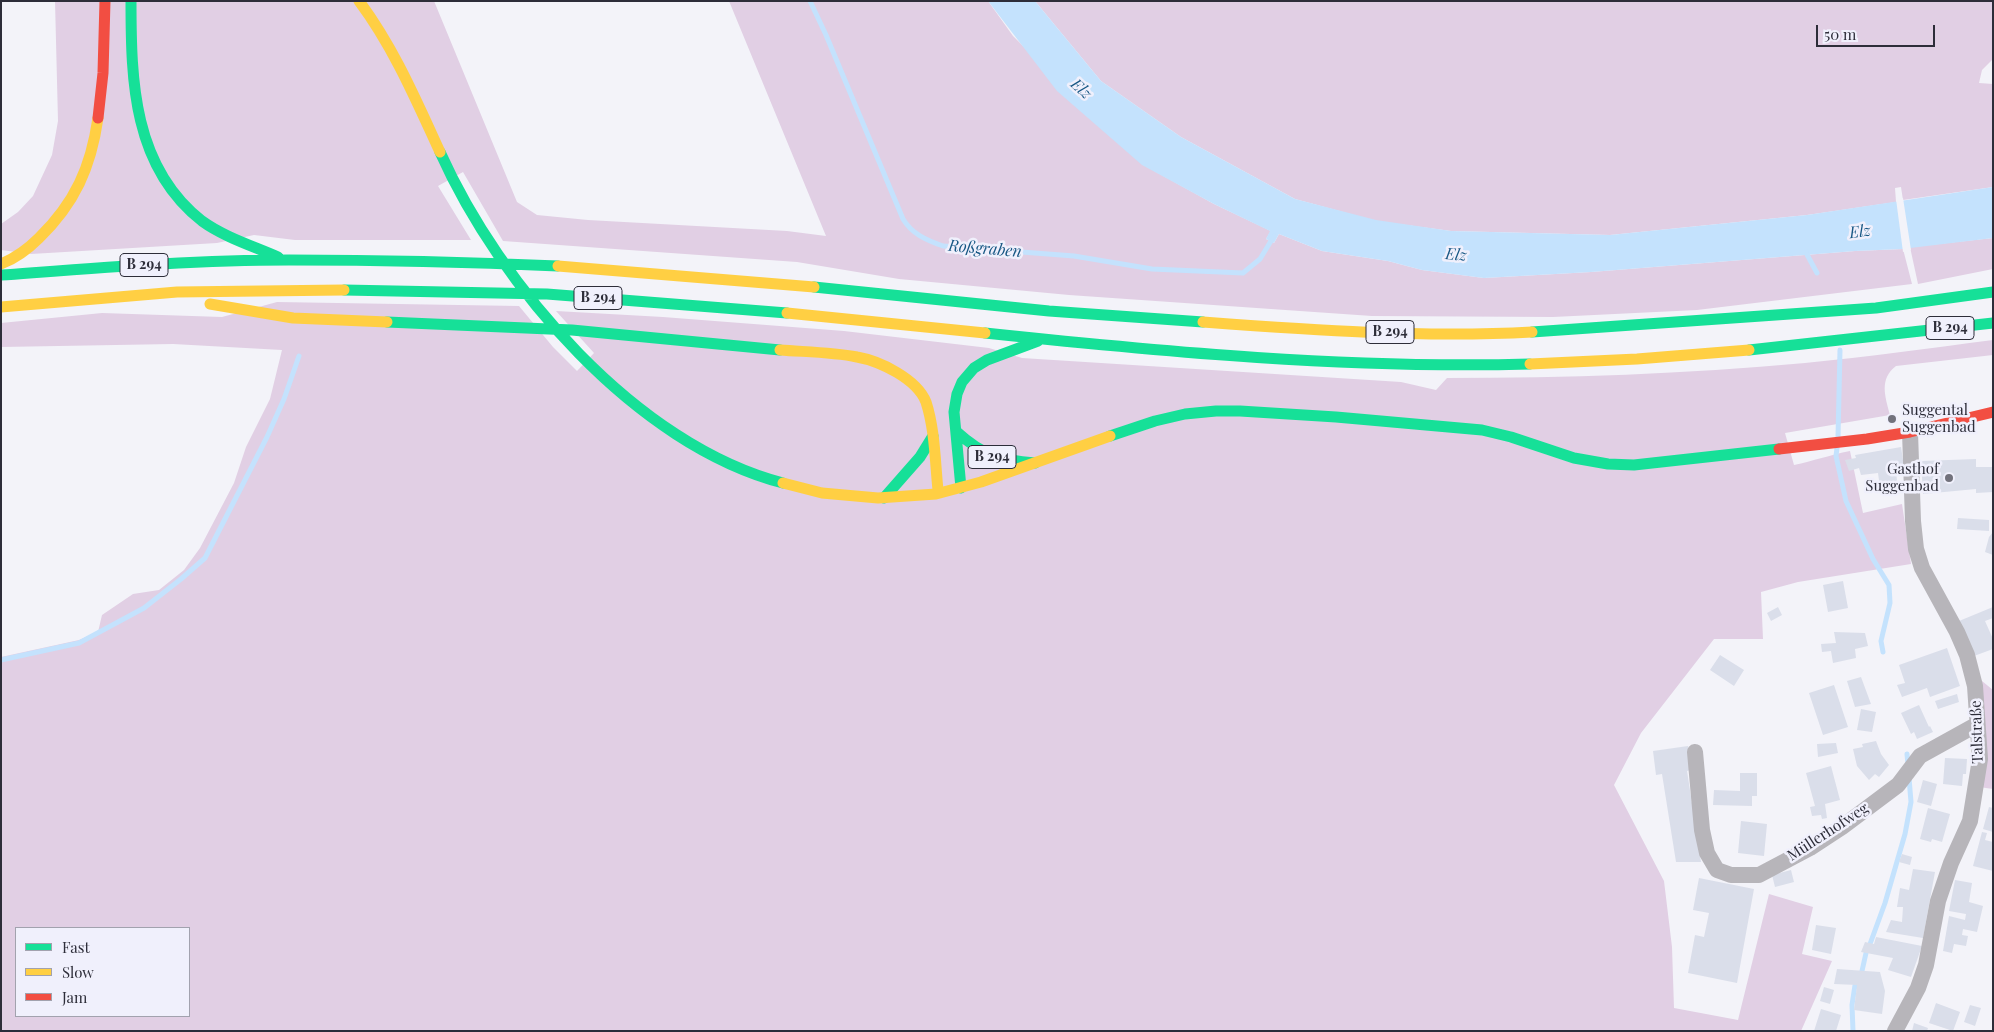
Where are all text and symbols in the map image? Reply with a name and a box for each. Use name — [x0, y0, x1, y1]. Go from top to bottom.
scale bar — [1819, 15, 1938, 47]
text: 50 m — [1824, 24, 1856, 44]
water label: Elz — [1067, 75, 1095, 103]
water label: Elz — [1848, 221, 1872, 243]
water label: Roßgraben — [948, 236, 1022, 262]
water label: Elz — [1445, 245, 1467, 265]
road number: B 294 — [120, 254, 168, 276]
road number: B 294 — [574, 286, 622, 310]
road number: B 294 — [1926, 316, 1974, 339]
road number: B 294 — [1366, 321, 1414, 344]
place label: Suggental Suggenbad — [1902, 401, 1976, 436]
marker: Suggental Suggenbad — [1886, 413, 1898, 425]
road number: B 294 — [968, 446, 1016, 468]
place label: Gasthof Suggenbad — [1865, 460, 1939, 495]
marker: Gasthof Suggenbad — [1943, 472, 1955, 484]
street label: Talstraße — [1967, 700, 1987, 764]
street label: Müllerhofweg — [1784, 799, 1872, 865]
legend — [15, 927, 190, 1017]
text: Fast — [62, 937, 90, 957]
text: Slow — [62, 962, 94, 982]
text: Jam — [62, 987, 87, 1007]

